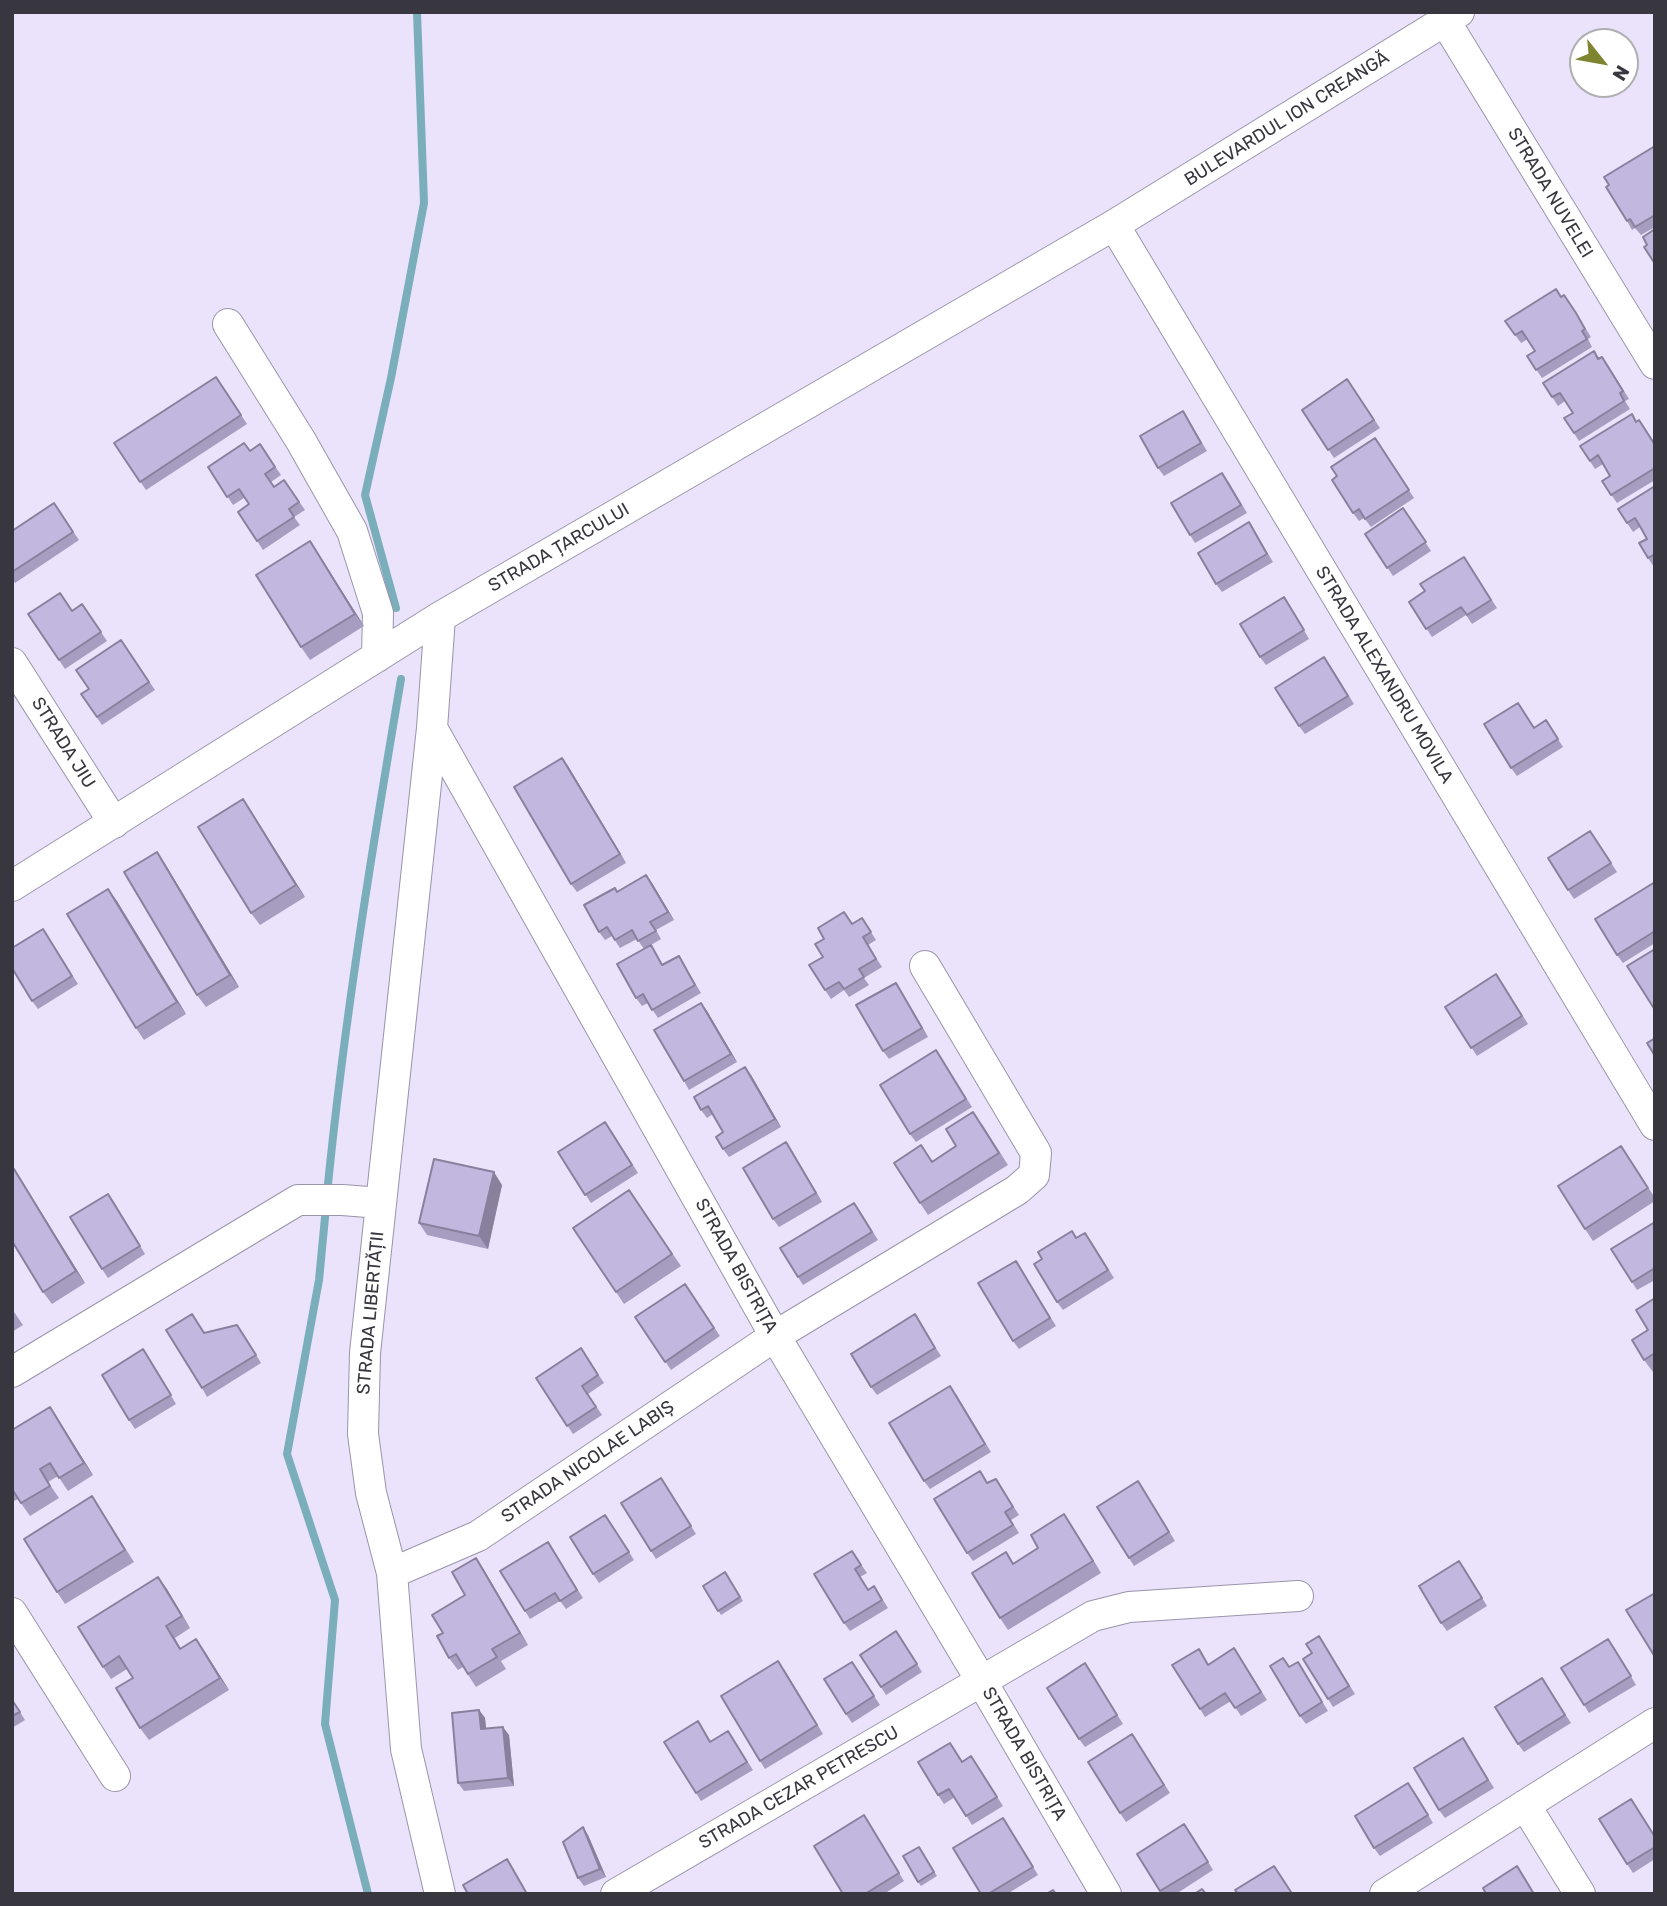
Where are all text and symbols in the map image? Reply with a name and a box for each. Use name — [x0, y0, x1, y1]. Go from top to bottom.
north arrow — [1569, 28, 1639, 98]
street label: BULEVARDUL ION CREANGĂ — [1181, 47, 1393, 191]
text: N — [1607, 61, 1634, 85]
street label: STRADA NUVELEI — [1503, 124, 1597, 262]
street label: STRADA ȚARCULUI — [485, 499, 633, 597]
street label: STRADA ALEXANDRU MOVILA — [1311, 563, 1457, 787]
street label: STRADA JIU — [27, 694, 99, 792]
street label: STRADA BISTRIȚA — [690, 1195, 782, 1337]
street label: STRADA LIBERTĂȚII — [353, 1231, 389, 1395]
street label: STRADA NICOLAE LABIȘ — [498, 1396, 678, 1528]
street label: STRADA BISTRIȚA — [977, 1684, 1071, 1824]
street label: STRADA CEZAR PETRESCU — [695, 1722, 903, 1854]

